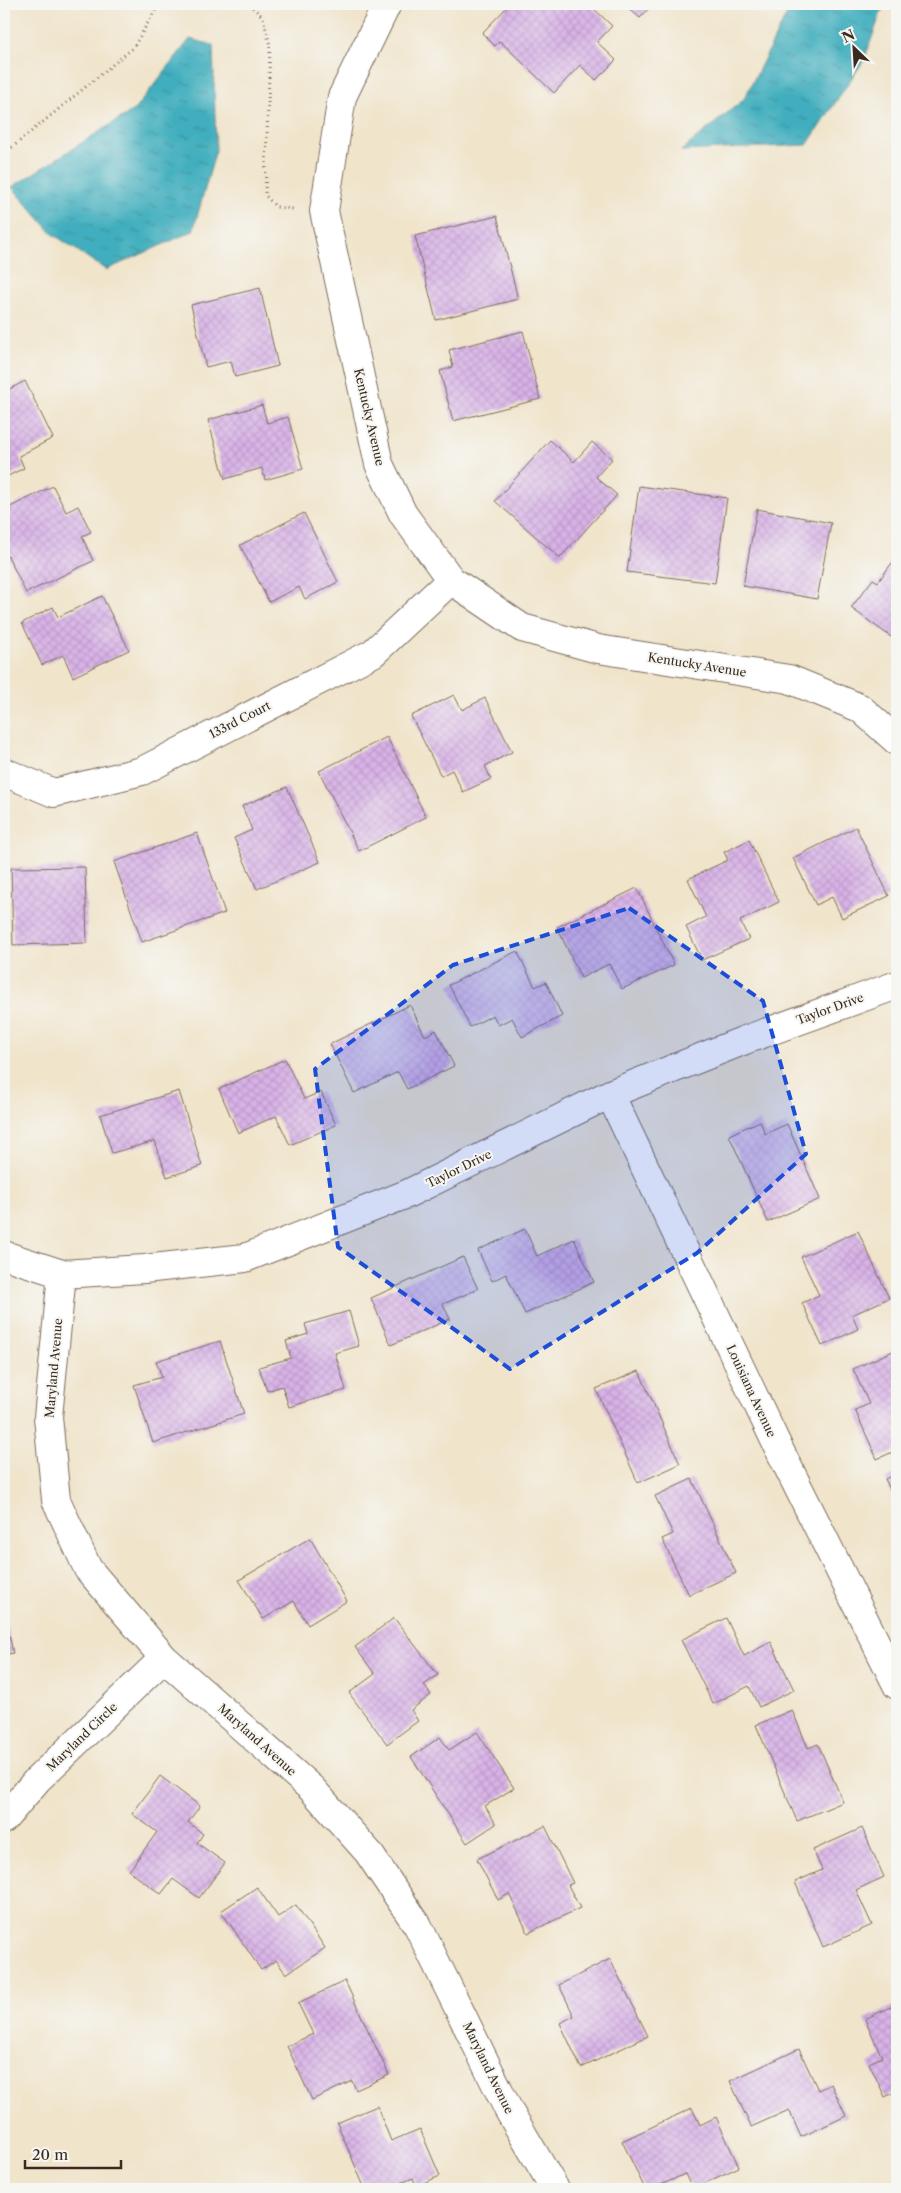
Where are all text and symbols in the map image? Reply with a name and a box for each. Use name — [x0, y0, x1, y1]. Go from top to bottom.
north arrow — [828, 22, 878, 72]
text: N — [839, 25, 858, 47]
street label: Kentucky Avenue — [351, 367, 388, 467]
street label: Kentucky Avenue — [647, 649, 748, 680]
street label: 133rd Court — [207, 697, 274, 741]
street label: Taylor Drive — [794, 989, 866, 1028]
street label: Taylor Drive — [424, 1146, 494, 1191]
street label: Maryland Avenue — [42, 1317, 65, 1418]
street label: Louisiana Avenue — [723, 1342, 780, 1440]
street label: Maryland Circle — [43, 1699, 120, 1774]
street label: Maryland Avenue — [215, 1701, 300, 1779]
street label: Maryland Avenue — [460, 2019, 517, 2116]
scale bar — [25, 2138, 121, 2170]
text: 20 m — [32, 2145, 68, 2164]

